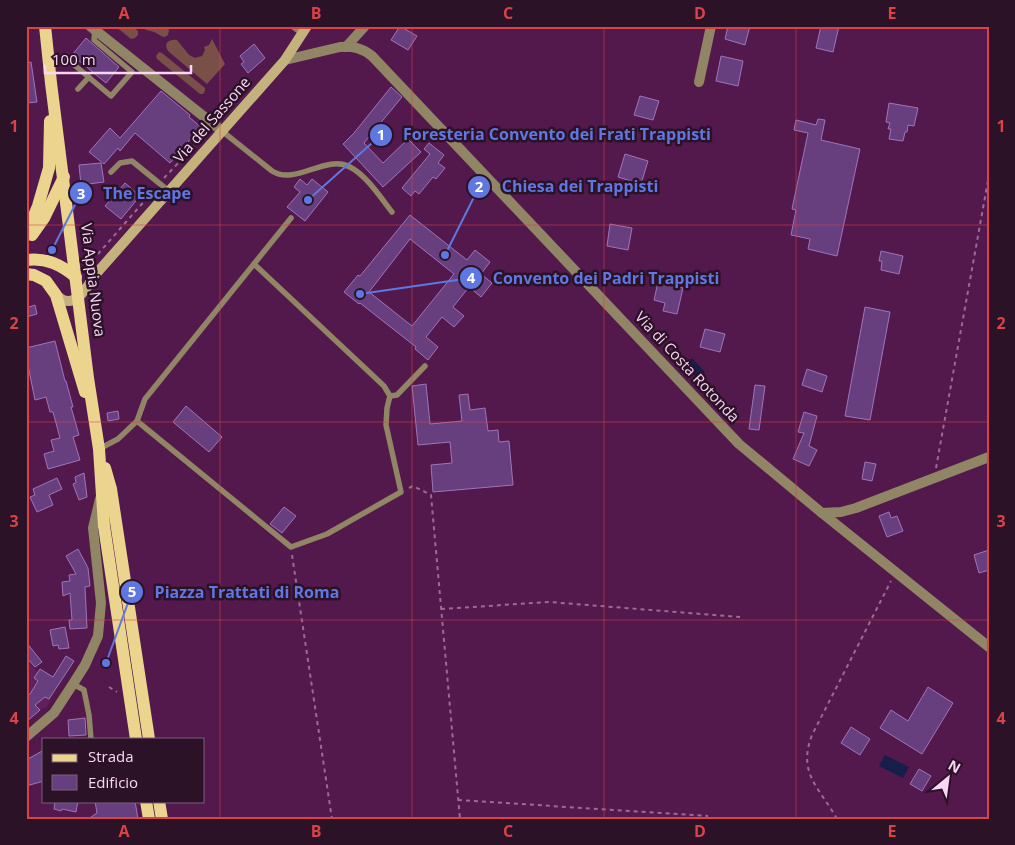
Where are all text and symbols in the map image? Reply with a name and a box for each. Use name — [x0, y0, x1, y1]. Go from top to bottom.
text: A — [118, 2, 130, 24]
text: B — [311, 2, 321, 24]
text: C — [503, 2, 513, 24]
text: D — [694, 2, 706, 24]
text: E — [888, 2, 897, 24]
scale bar — [45, 42, 191, 74]
text: 100 m — [52, 49, 96, 69]
street label: Via del Sassone — [168, 72, 254, 167]
text: 1 — [9, 115, 19, 137]
text: 1 — [996, 115, 1006, 137]
callout: Foresteria Convento dei Frati Trappisti — [369, 119, 721, 150]
text: Foresteria Convento dei Frati Trappisti — [403, 123, 711, 145]
text: 1 — [377, 124, 385, 144]
callout: Chiesa dei Trappisti — [467, 171, 668, 202]
text: Chiesa dei Trappisti — [502, 175, 658, 197]
text: 2 — [475, 176, 484, 196]
callout: The Escape — [68, 178, 201, 209]
text: The Escape — [103, 182, 191, 204]
text: 3 — [77, 183, 85, 203]
street label: Via Appia Nuova — [77, 222, 111, 338]
callout: Convento dei Padri Trappisti — [458, 263, 730, 294]
text: 4 — [467, 267, 476, 287]
text: Convento dei Padri Trappisti — [493, 267, 719, 289]
street label: Via di Costa Rotonda — [631, 307, 744, 426]
text: 2 — [9, 312, 19, 334]
text: 2 — [996, 312, 1006, 334]
text: 3 — [9, 510, 19, 532]
text: 3 — [996, 510, 1006, 532]
callout: Piazza Trattati di Roma — [119, 576, 349, 607]
text: 5 — [128, 581, 136, 601]
text: Piazza Trattati di Roma — [155, 581, 339, 603]
text: 4 — [9, 707, 19, 729]
text: 4 — [996, 707, 1006, 729]
legend — [42, 738, 205, 802]
text: Strada — [88, 746, 134, 766]
north arrow — [922, 752, 972, 802]
text: N — [945, 755, 964, 777]
text: Edificio — [88, 772, 138, 792]
text: A — [118, 820, 130, 842]
text: B — [311, 820, 321, 842]
text: C — [503, 820, 513, 842]
text: D — [694, 820, 706, 842]
text: E — [888, 820, 897, 842]

